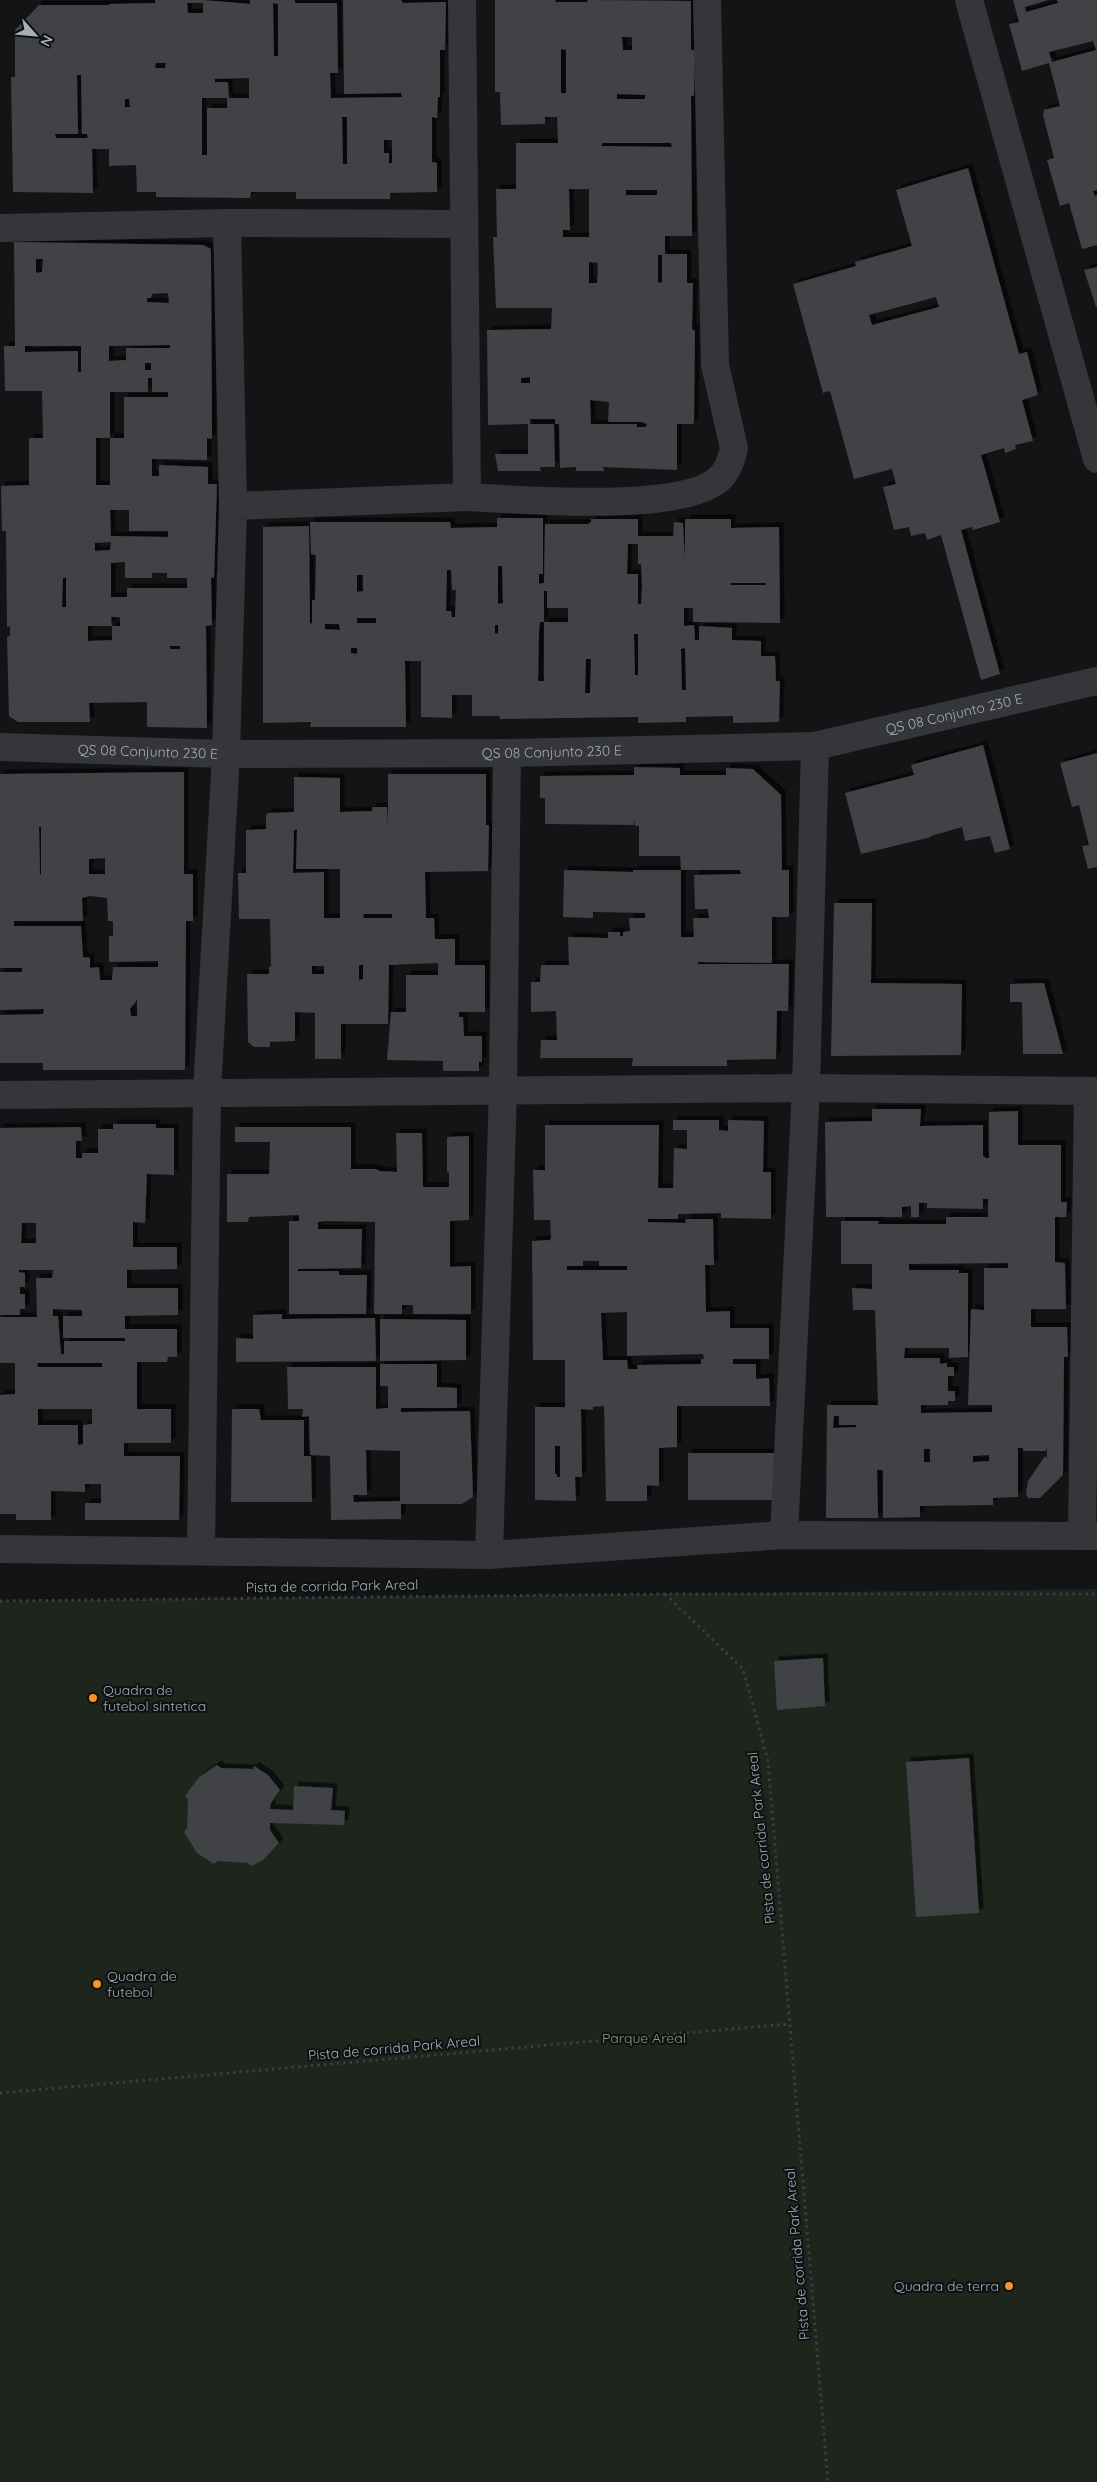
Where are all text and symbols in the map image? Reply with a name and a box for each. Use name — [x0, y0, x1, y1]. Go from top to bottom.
north arrow — [10, 10, 60, 60]
text: N — [36, 32, 57, 50]
street label: QS 08 Conjunto 230 E — [884, 689, 1024, 738]
street label: QS 08 Conjunto 230 E — [78, 740, 218, 763]
street label: QS 08 Conjunto 230 E — [482, 741, 622, 762]
street label: Pista de corrida Park Areal — [245, 1575, 419, 1597]
place label: Quadra de futebol sintetica — [103, 1681, 206, 1715]
marker: Quadra de futebol sintetica — [87, 1692, 99, 1704]
street label: Pista de corrida Park Areal — [743, 1751, 779, 1925]
place label: Quadra de futebol — [107, 1967, 177, 2001]
marker: Quadra de futebol — [91, 1978, 103, 1990]
park label: Parque Areal — [602, 2029, 686, 2047]
street label: Pista de corrida Park Areal — [307, 2032, 481, 2064]
street label: Pista de corrida Park Areal — [781, 2167, 813, 2341]
place label: Quadra de terra — [894, 2277, 999, 2295]
marker: Quadra de terra — [1003, 2280, 1015, 2292]

